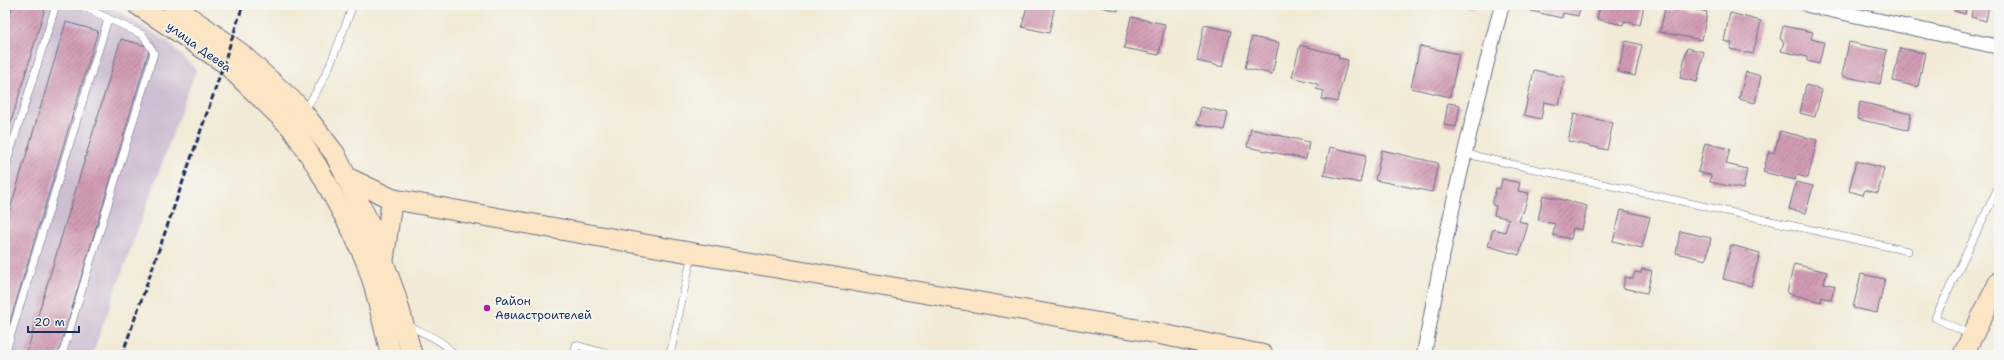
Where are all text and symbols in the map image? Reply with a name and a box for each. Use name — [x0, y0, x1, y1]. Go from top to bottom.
street label: улица Деева — [163, 18, 235, 76]
place label: Район Авиастроителей — [495, 293, 592, 323]
marker: Район Авиастроителей — [482, 303, 492, 313]
scale bar — [28, 308, 79, 334]
text: 20 m — [34, 314, 65, 330]

